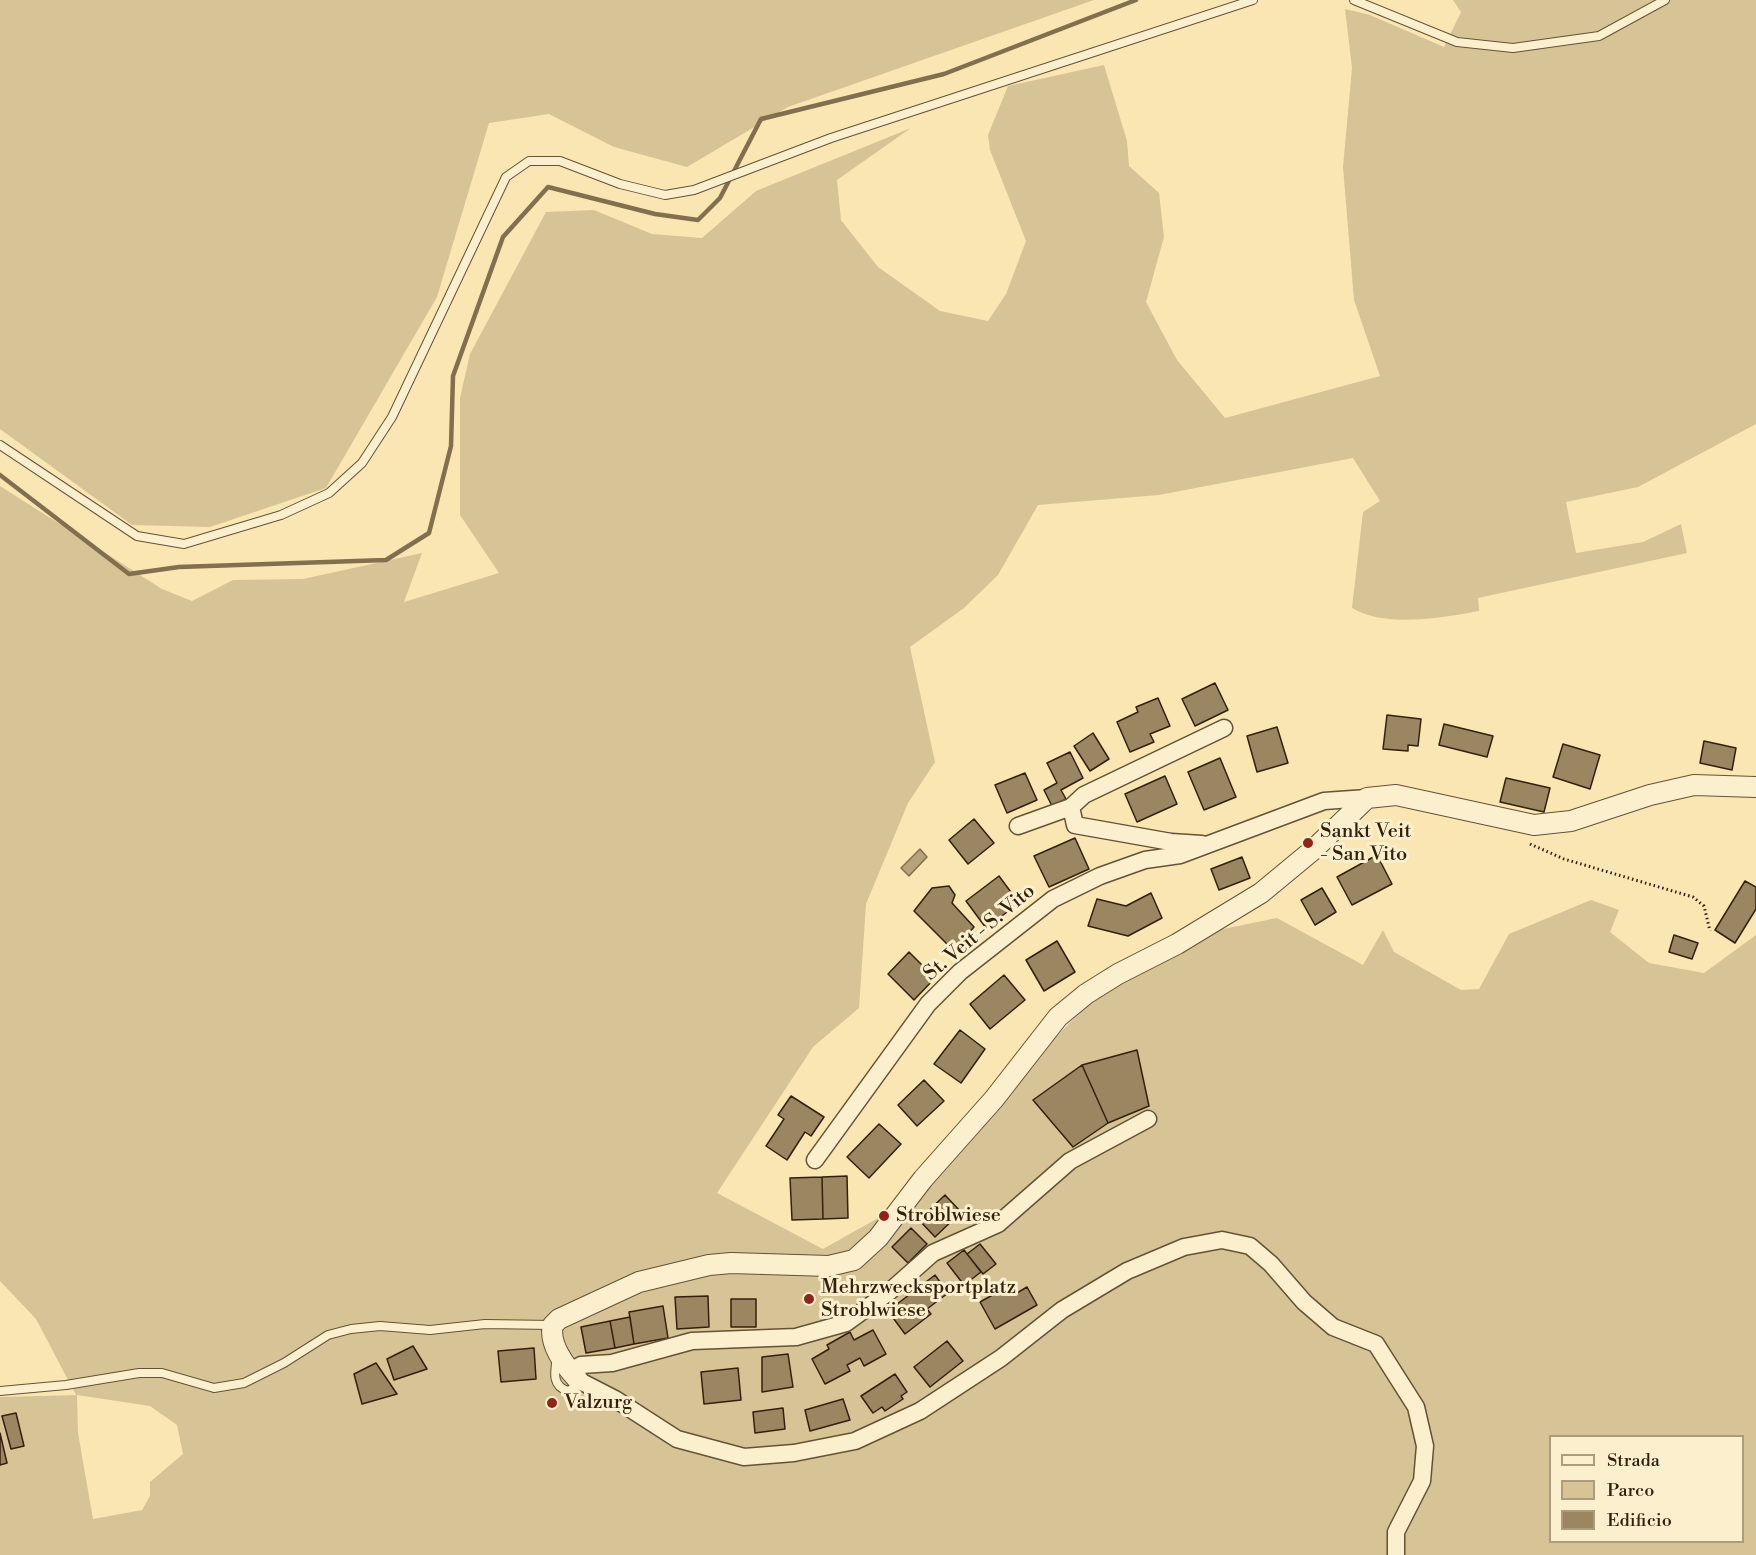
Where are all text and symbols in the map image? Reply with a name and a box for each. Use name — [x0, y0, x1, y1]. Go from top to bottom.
place label: Sankt Veit - San Vito — [1320, 820, 1411, 867]
marker: Sankt Veit - San Vito — [1301, 836, 1315, 850]
street label: St. Veit - S. Vito — [920, 880, 1040, 986]
place label: Stroblwiese — [896, 1204, 1001, 1228]
marker: Stroblwiese — [877, 1209, 891, 1223]
place label: Mehrzwecksportplatz Stroblwiese — [821, 1276, 1016, 1323]
marker: Mehrzwecksportplatz Stroblwiese — [802, 1292, 816, 1306]
place label: Valzurg — [564, 1391, 632, 1415]
marker: Valzurg — [545, 1396, 559, 1410]
legend — [1549, 1435, 1744, 1543]
text: Strada — [1607, 1449, 1660, 1472]
text: Parco — [1607, 1479, 1654, 1502]
text: Edificio — [1607, 1509, 1672, 1532]

